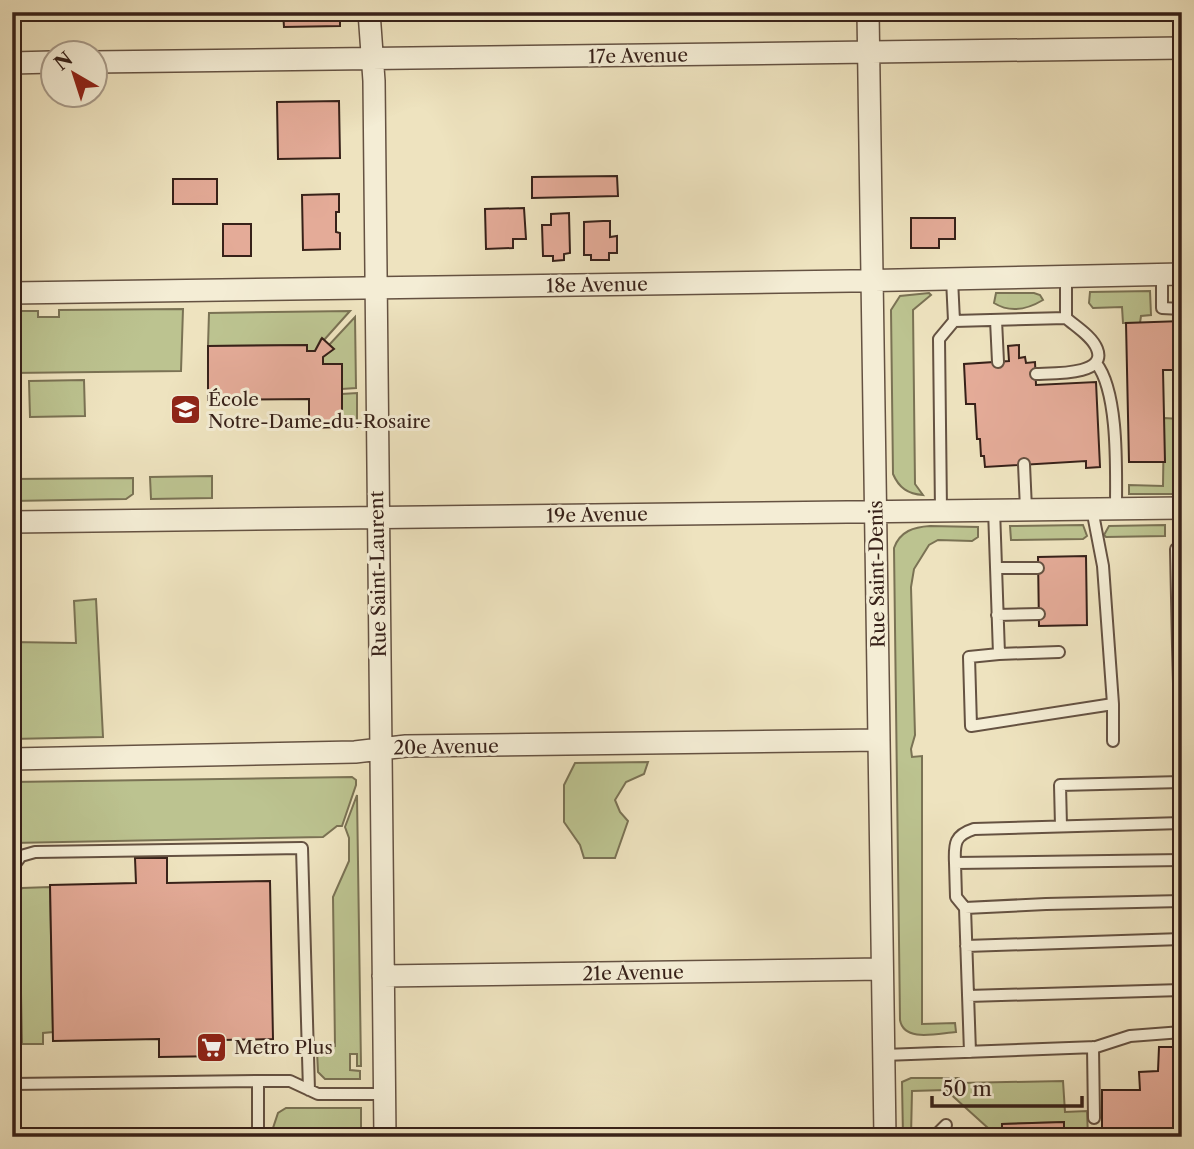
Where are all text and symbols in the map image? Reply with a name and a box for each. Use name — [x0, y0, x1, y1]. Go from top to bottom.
north arrow — [38, 38, 108, 108]
street label: 17e Avenue — [588, 44, 688, 68]
text: N — [50, 47, 77, 75]
street label: 18e Avenue — [546, 273, 648, 297]
place label: École Notre-Dame-du-Rosaire — [208, 388, 431, 433]
school or university icon: École Notre-Dame-du-Rosaire — [168, 393, 202, 427]
street label: Rue Saint-Laurent — [365, 490, 391, 658]
street label: Rue Saint-Denis — [864, 500, 890, 648]
street label: 19e Avenue — [546, 503, 648, 527]
street label: 20e Avenue — [393, 735, 499, 759]
street label: 21e Avenue — [582, 961, 684, 985]
supermarket icon: Metro Plus — [194, 1030, 228, 1064]
place label: Metro Plus — [234, 1036, 333, 1059]
scale bar — [932, 1065, 1082, 1109]
text: 50 m — [942, 1076, 992, 1101]

